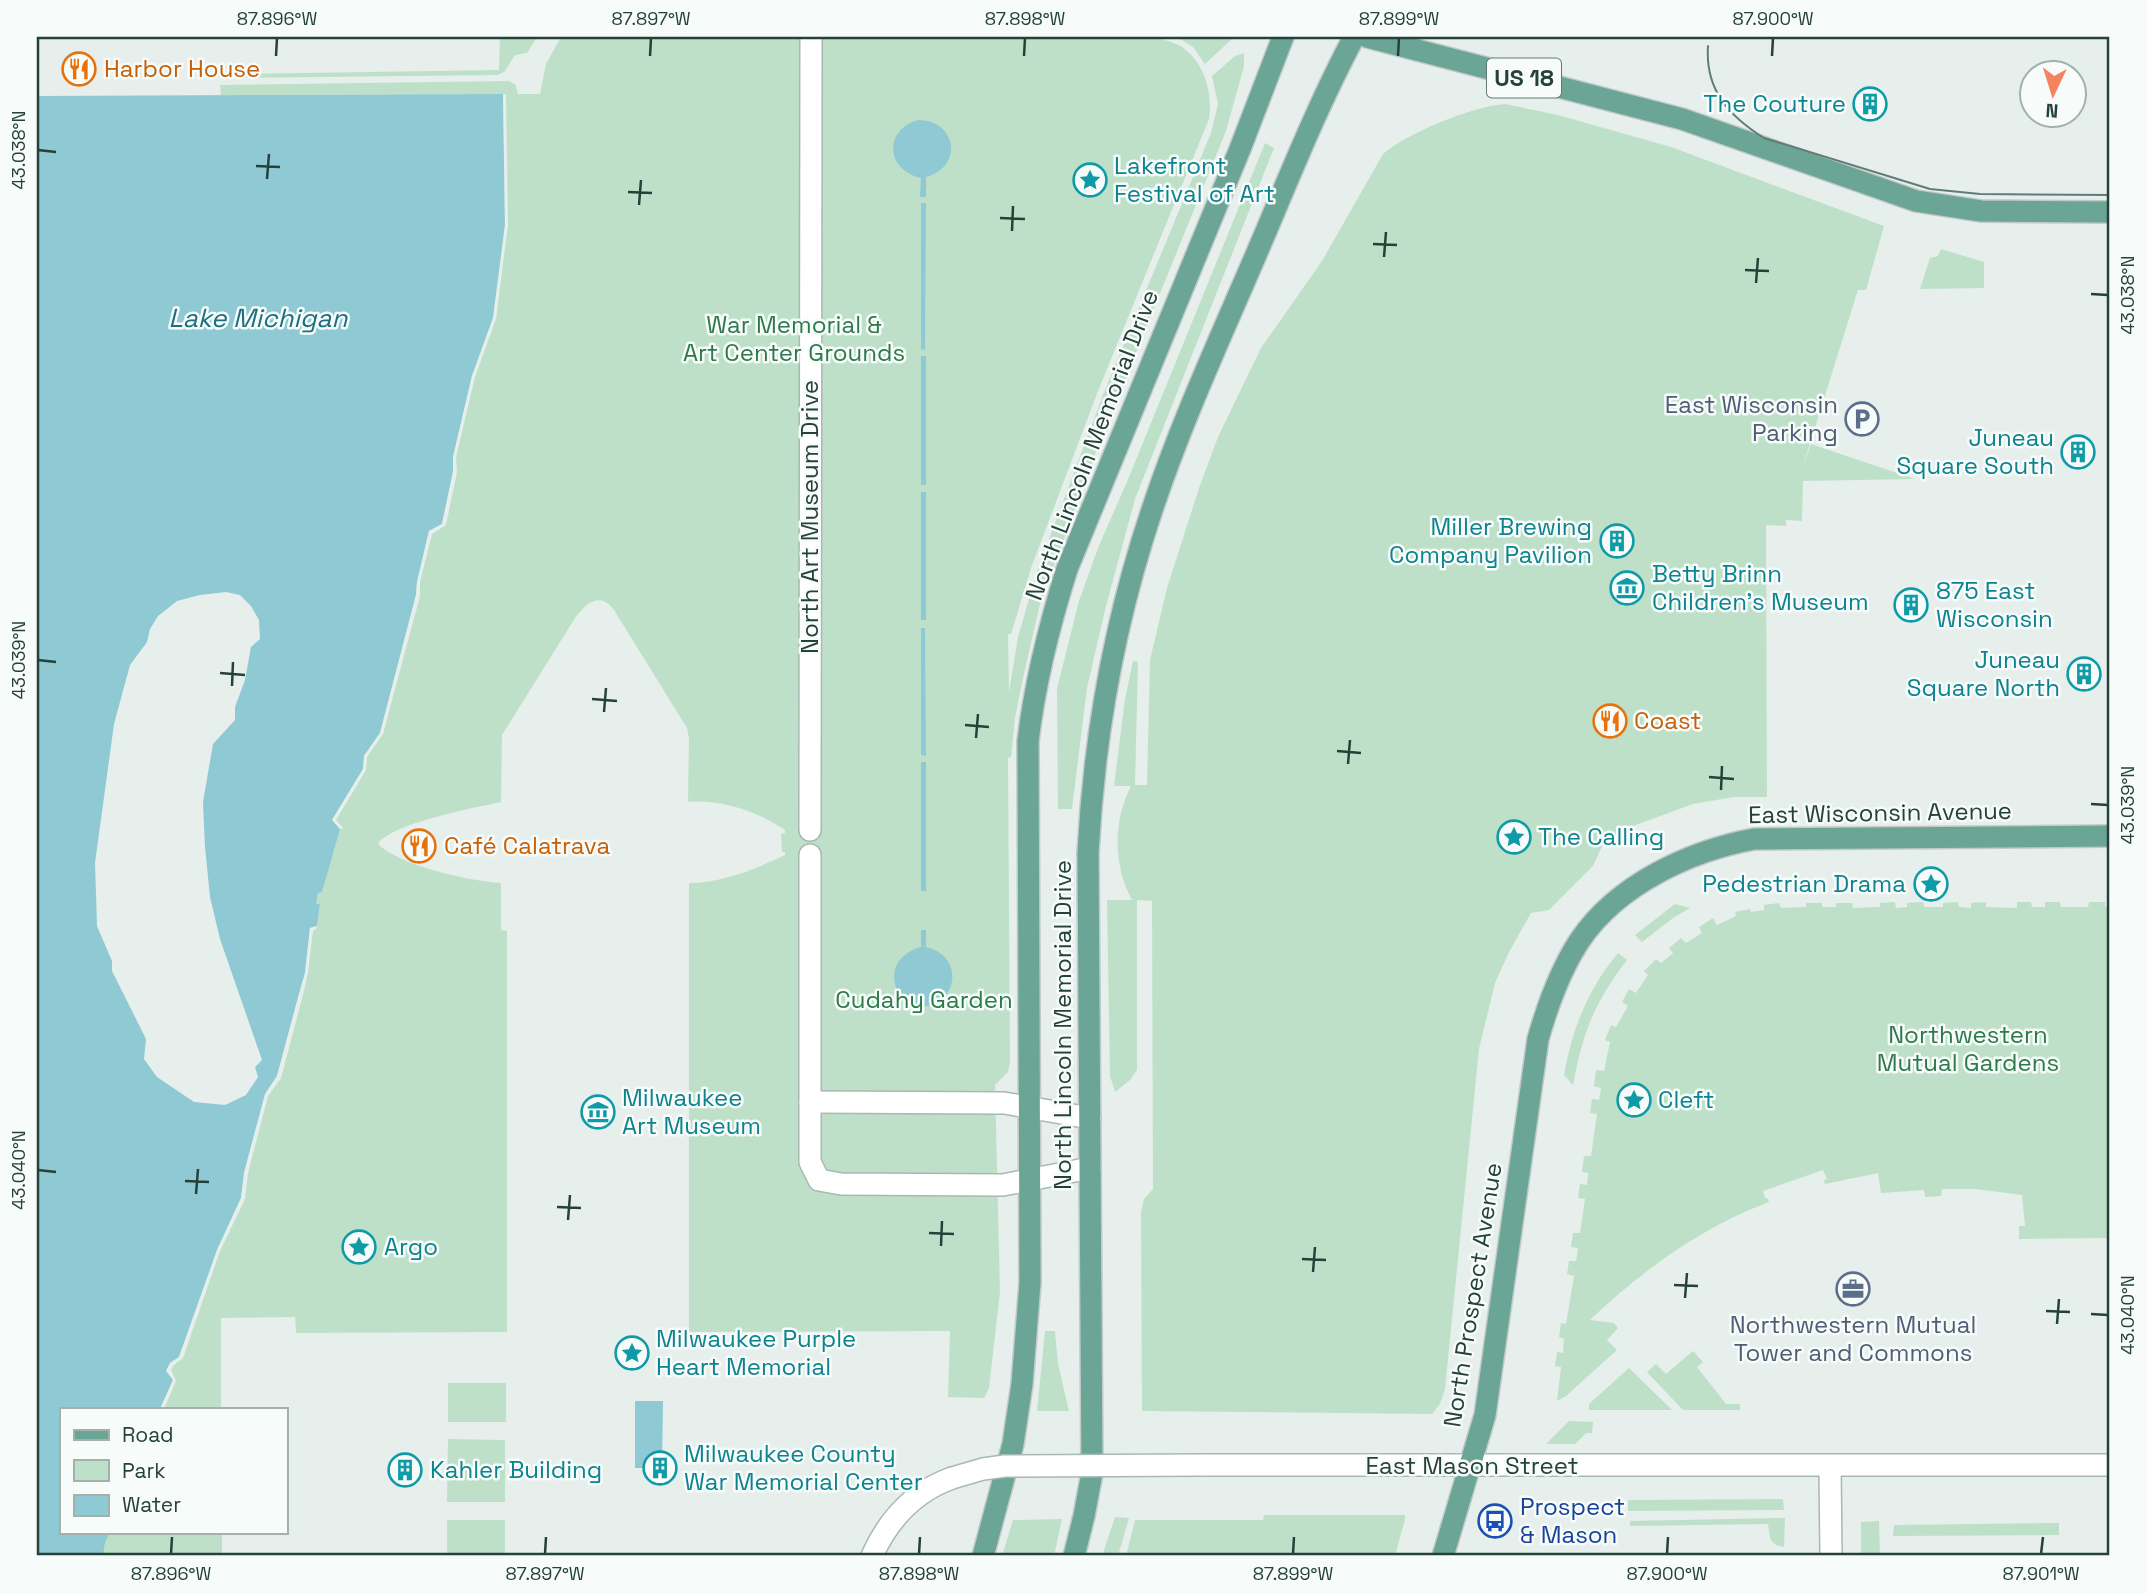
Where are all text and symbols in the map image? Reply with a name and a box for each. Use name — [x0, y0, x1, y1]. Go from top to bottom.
text: 87.896°W — [237, 7, 317, 30]
text: 87.897°W — [611, 7, 691, 30]
text: 87.898°W — [985, 7, 1066, 30]
text: 87.899°W — [1359, 7, 1439, 30]
text: 87.900°W — [1732, 7, 1814, 30]
restaurant icon: Harbor House — [60, 50, 98, 88]
place label: Harbor House — [104, 53, 260, 84]
road number: US 18 — [1487, 58, 1561, 97]
north arrow — [2018, 60, 2088, 130]
building icon: The Couture — [1851, 85, 1889, 123]
place label: The Couture — [1703, 88, 1846, 119]
text: N — [2045, 98, 2059, 123]
text: 43.038°N — [7, 111, 30, 189]
place label: Lakefront Festival of Art — [1114, 150, 1275, 209]
place icon: Lakefront Festival of Art — [1071, 161, 1109, 199]
text: 43.038°N — [2116, 256, 2139, 334]
street label: North Lincoln Memorial Drive — [1018, 285, 1165, 604]
water label: Lake Michigan — [169, 301, 348, 335]
park label: War Memorial & Art Center Grounds — [683, 309, 905, 368]
street label: North Art Museum Drive — [794, 380, 825, 654]
place label: East Wisconsin Parking — [1665, 389, 1838, 448]
parking icon: East Wisconsin Parking — [1843, 400, 1881, 438]
place label: Juneau Square South — [1896, 422, 2054, 481]
building icon: Juneau Square South — [2059, 433, 2097, 471]
place label: Miller Brewing Company Pavilion — [1389, 511, 1592, 570]
building icon: Miller Brewing Company Pavilion — [1598, 522, 1636, 560]
place label: Betty Brinn Children's Museum — [1652, 558, 1869, 617]
museum icon: Betty Brinn Children's Museum — [1608, 569, 1646, 607]
place label: 875 East Wisconsin — [1936, 575, 2053, 634]
building icon: 875 East Wisconsin — [1892, 586, 1930, 624]
text: 43.039°N — [7, 621, 30, 699]
place label: Juneau Square North — [1907, 644, 2060, 703]
building icon: Juneau Square North — [2065, 655, 2103, 693]
restaurant icon: Coast — [1591, 702, 1629, 740]
place label: Coast — [1634, 705, 1701, 736]
text: 43.039°N — [2116, 766, 2139, 844]
street label: East Wisconsin Avenue — [1748, 795, 2012, 830]
place icon: The Calling — [1495, 818, 1533, 856]
place label: The Calling — [1538, 821, 1664, 852]
restaurant icon: Café Calatrava — [400, 827, 438, 865]
place label: Café Calatrava — [444, 830, 610, 861]
street label: North Lincoln Memorial Drive — [1047, 860, 1078, 1190]
place icon: Pedestrian Drama — [1912, 865, 1950, 903]
place label: Pedestrian Drama — [1702, 868, 1906, 899]
park label: Cudahy Garden — [835, 984, 1013, 1015]
park label: Northwestern Mutual Gardens — [1877, 1019, 2059, 1078]
place icon: Cleft — [1615, 1081, 1653, 1119]
place label: Milwaukee Art Museum — [622, 1082, 761, 1141]
place label: Cleft — [1658, 1084, 1714, 1115]
museum icon: Milwaukee Art Museum — [579, 1093, 617, 1131]
text: 43.040°N — [7, 1130, 30, 1210]
street label: North Prospect Avenue — [1436, 1160, 1509, 1429]
place icon: Argo — [340, 1228, 378, 1266]
place label: Argo — [384, 1231, 438, 1262]
office icon: Northwestern Mutual Tower and Commons — [1834, 1270, 1872, 1308]
text: 43.040°N — [2116, 1275, 2139, 1355]
place label: Northwestern Mutual Tower and Commons — [1730, 1309, 1976, 1368]
place label: Milwaukee Purple Heart Memorial — [656, 1323, 856, 1382]
place icon: Milwaukee Purple Heart Memorial — [613, 1334, 651, 1372]
legend — [60, 1408, 287, 1534]
text: Road — [122, 1421, 174, 1448]
place label: Milwaukee County War Memorial Center — [684, 1438, 923, 1497]
building icon: Milwaukee County War Memorial Center — [641, 1449, 679, 1487]
street label: East Mason Street — [1366, 1450, 1578, 1481]
building icon: Kahler Building — [386, 1451, 424, 1489]
place label: Kahler Building — [430, 1454, 602, 1485]
text: Park — [122, 1457, 166, 1484]
text: Water — [122, 1491, 181, 1518]
place label: Prospect & Mason — [1520, 1491, 1625, 1550]
bus stop icon: Prospect & Mason — [1476, 1502, 1514, 1540]
text: 87.896°W — [131, 1562, 211, 1585]
text: 87.897°W — [505, 1562, 585, 1585]
text: 87.898°W — [879, 1562, 960, 1585]
text: 87.899°W — [1253, 1562, 1333, 1585]
text: 87.900°W — [1626, 1562, 1708, 1585]
text: 87.901°W — [2002, 1562, 2080, 1585]

